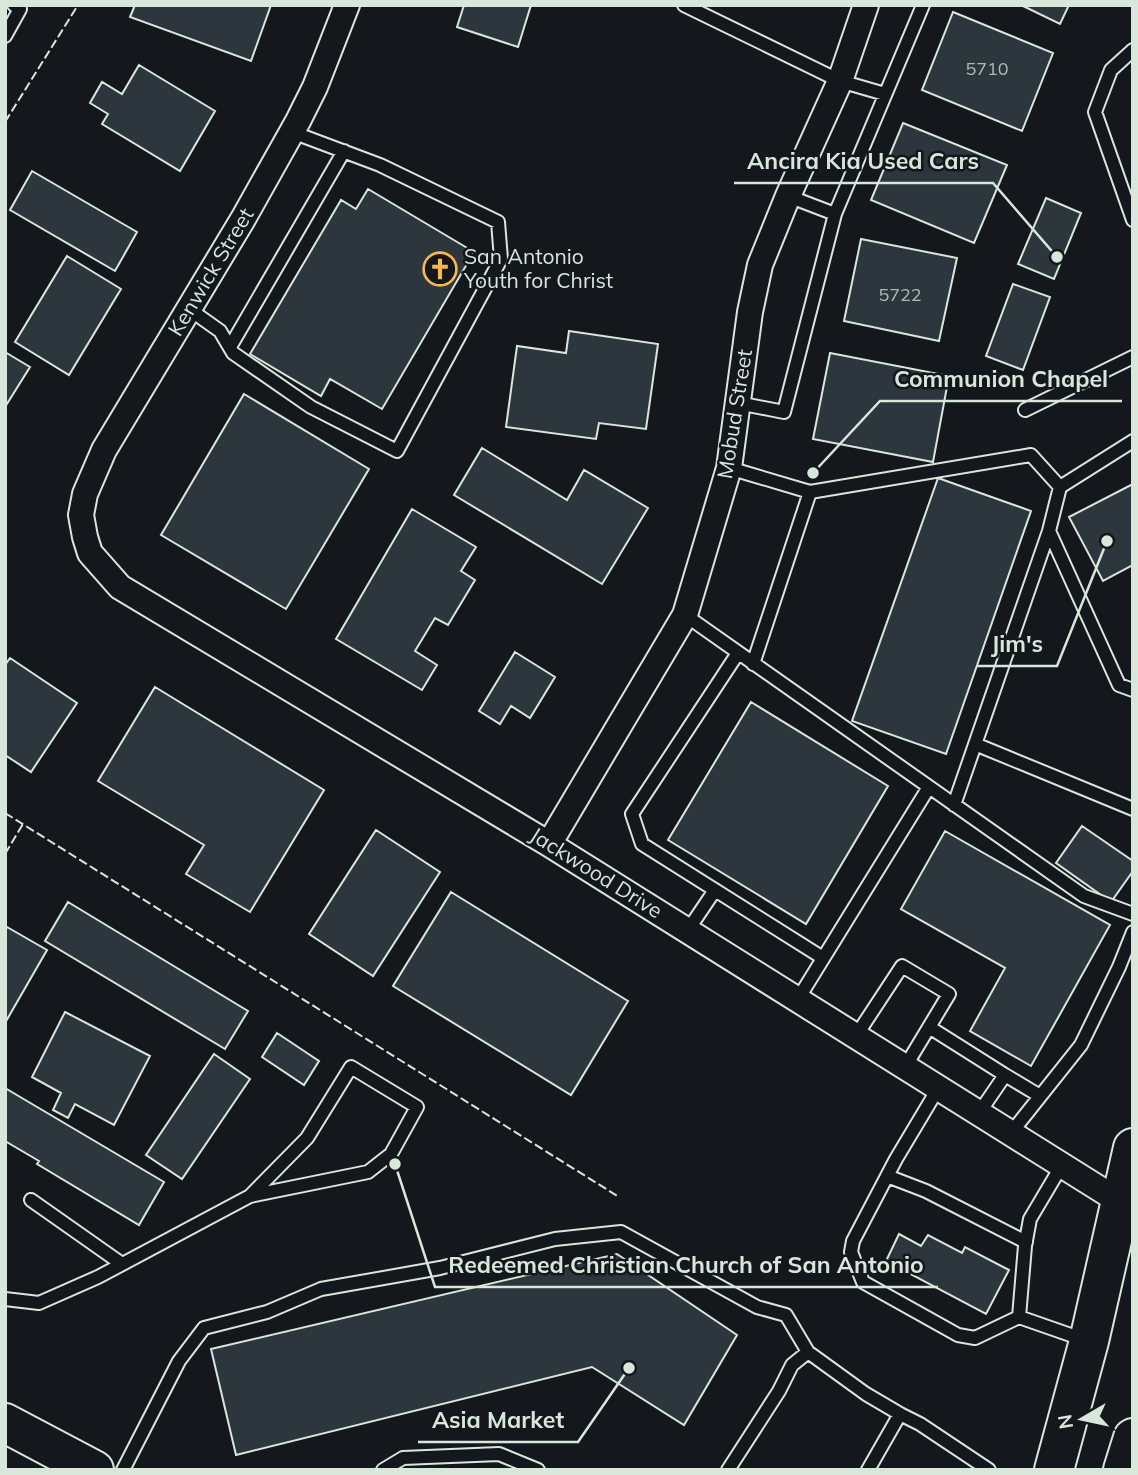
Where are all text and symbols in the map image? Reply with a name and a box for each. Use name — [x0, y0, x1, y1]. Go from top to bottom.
house number: 5710 — [965, 57, 1009, 80]
callout: Ancira Kia Used Cars — [734, 139, 993, 183]
text: Ancira Kia Used Cars — [747, 146, 979, 175]
street label: Kenwick Street — [162, 203, 259, 340]
place label: San Antonio Youth for Christ — [463, 243, 613, 293]
church icon: San Antonio Youth for Christ — [421, 250, 459, 288]
house number: 5722 — [878, 283, 922, 306]
street label: Mobud Street — [711, 347, 757, 481]
callout: Communion Chapel — [880, 357, 1122, 401]
text: Communion Chapel — [894, 364, 1108, 393]
callout: Jim's — [977, 622, 1057, 666]
text: Jim's — [991, 629, 1043, 658]
street label: Jackwood Drive — [526, 821, 668, 923]
callout: Redeemed Christian Church of San Antonio — [435, 1243, 938, 1287]
text: Redeemed Christian Church of San Antonio — [448, 1250, 924, 1279]
north arrow — [1047, 1384, 1117, 1454]
callout: Asia Market — [418, 1398, 578, 1442]
text: Asia Market — [432, 1405, 564, 1434]
text: N — [1052, 1413, 1078, 1431]

